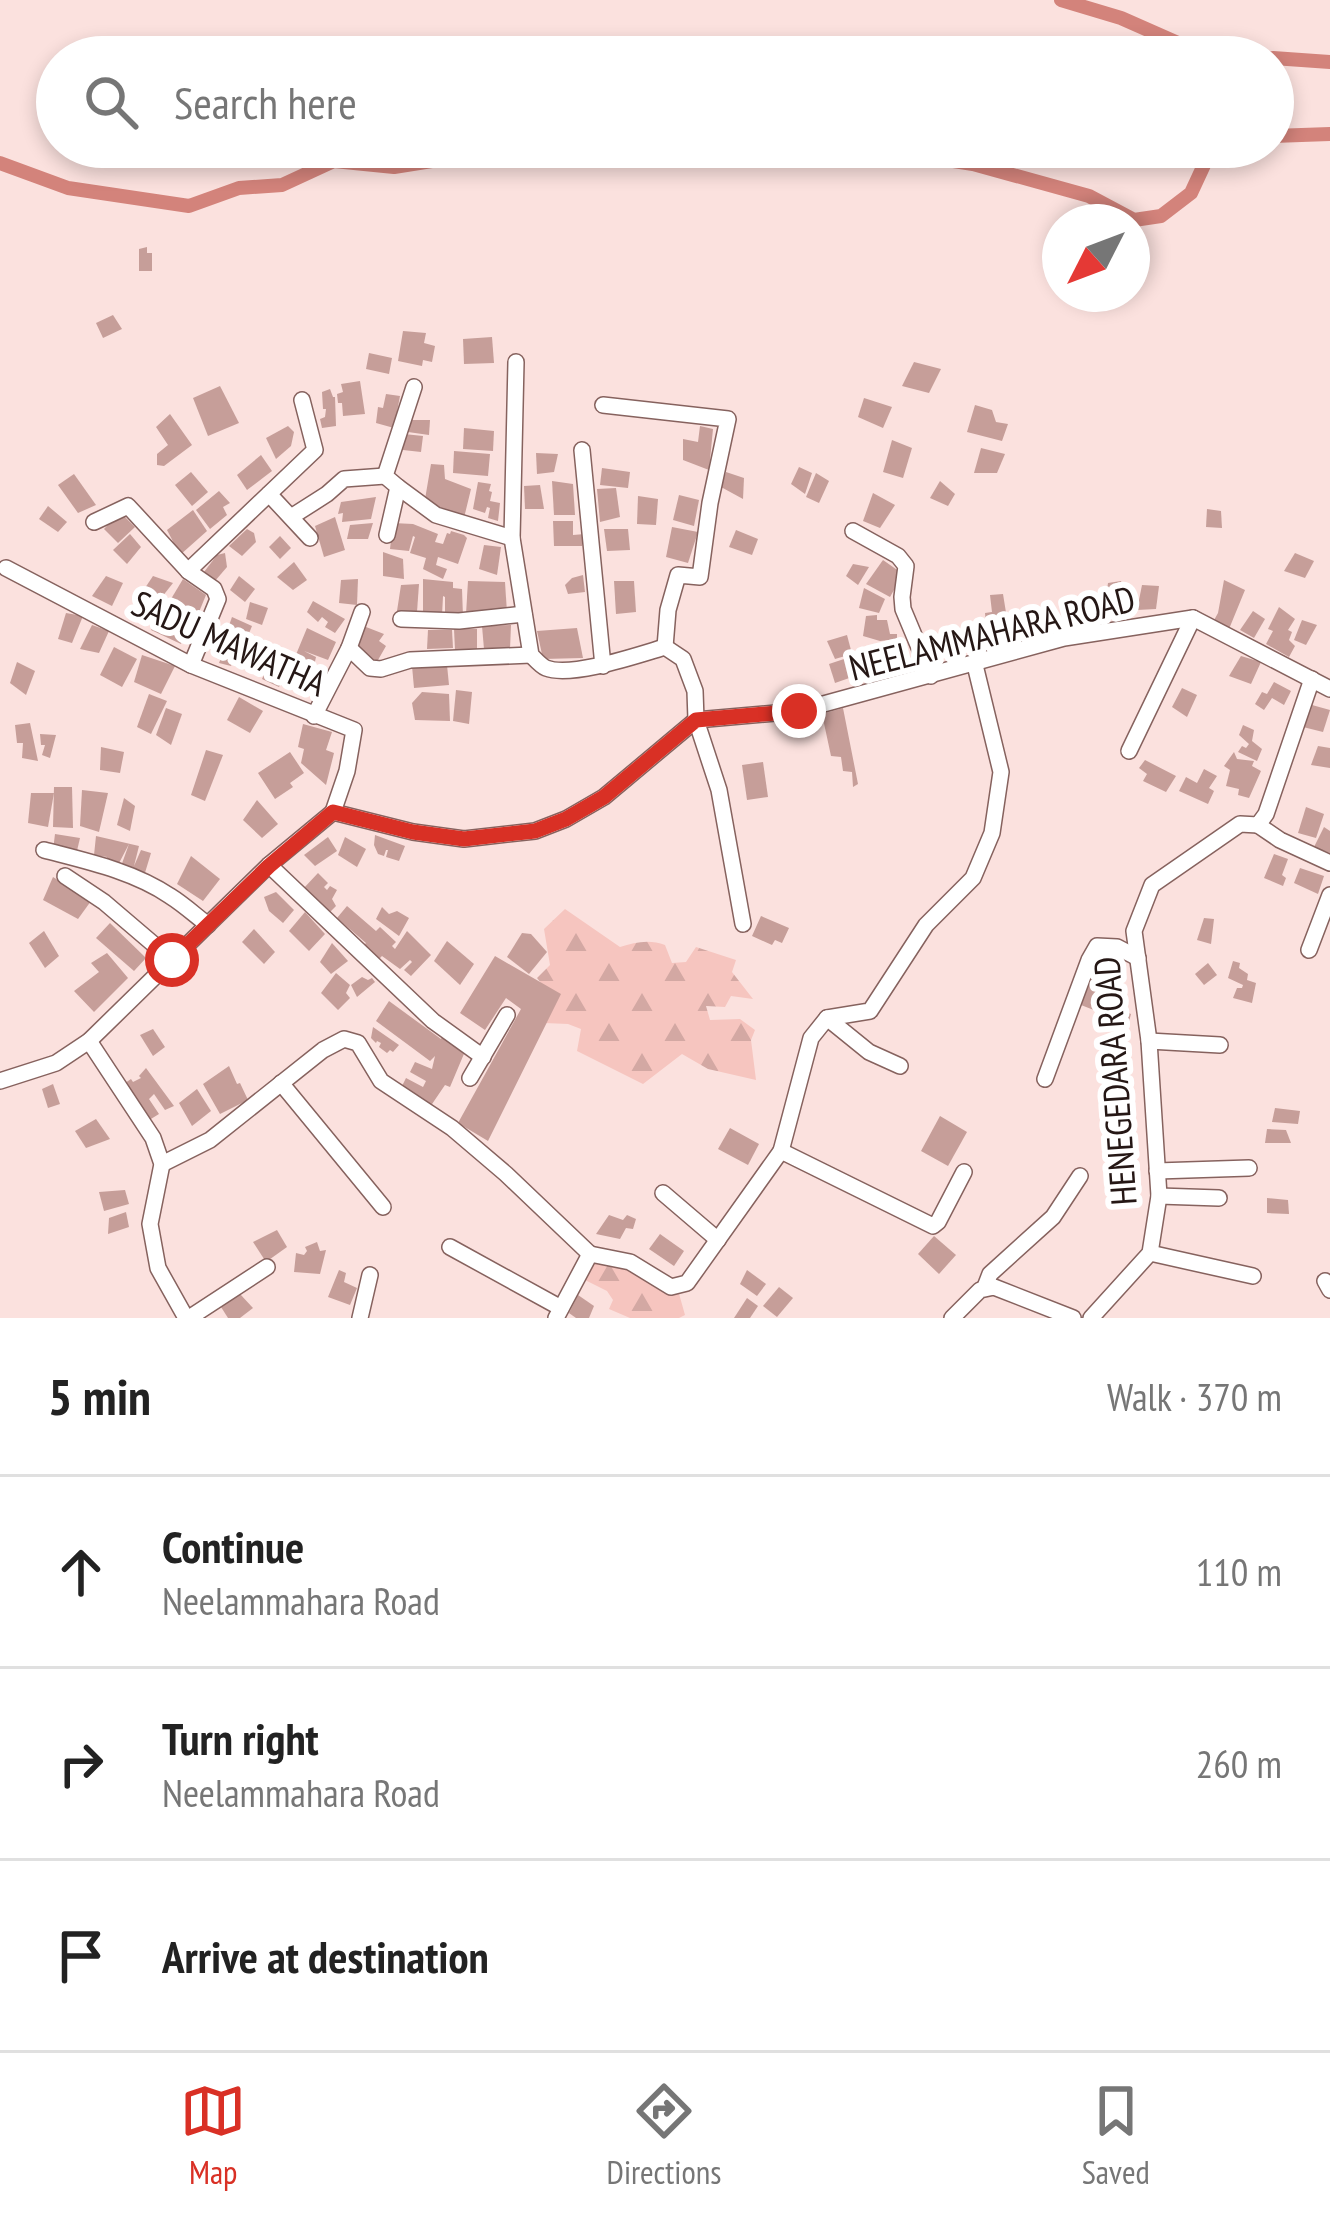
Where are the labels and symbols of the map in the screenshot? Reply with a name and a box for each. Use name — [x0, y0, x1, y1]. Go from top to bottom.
north arrow — [1042, 204, 1150, 312]
street label: NEELAMMAHARA ROAD — [844, 574, 1140, 691]
street label: SADU MAWATHA — [125, 579, 334, 706]
route end — [772, 684, 826, 738]
route start — [145, 933, 199, 987]
street label: HENEGEDARA ROAD — [1082, 955, 1147, 1207]

